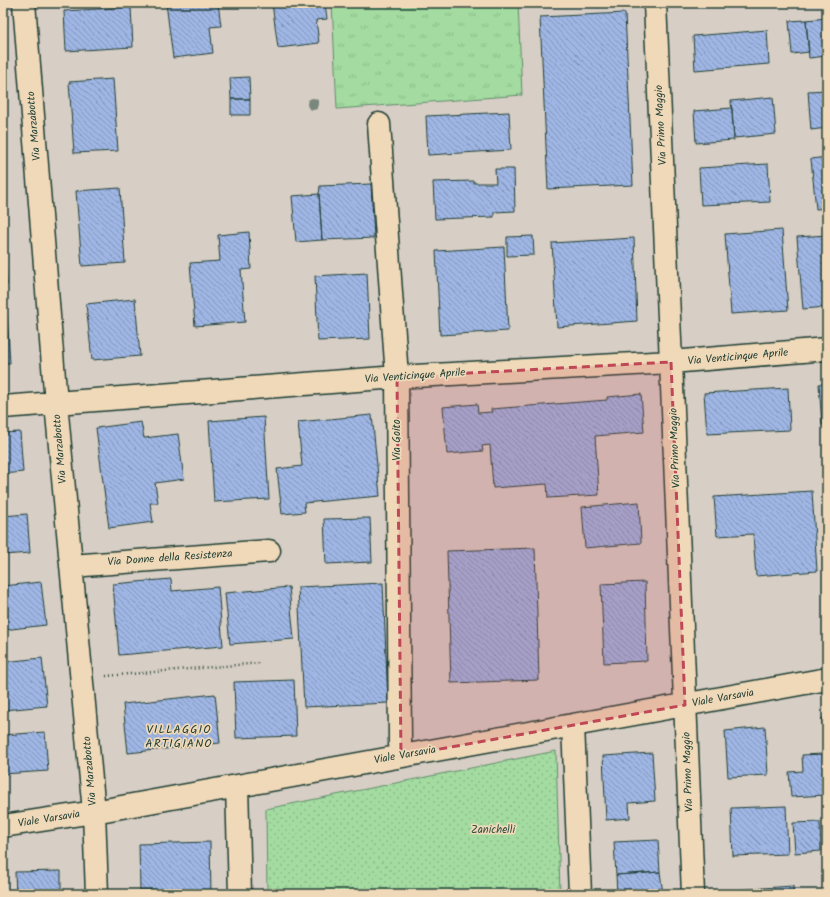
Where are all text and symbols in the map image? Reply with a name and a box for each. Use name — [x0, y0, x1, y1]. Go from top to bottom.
street label: Via Primo Maggio — [650, 84, 672, 166]
street label: Via Marzabotto — [22, 90, 46, 162]
street label: Via Venticinque Aprile — [687, 344, 789, 370]
street label: Via Venticinque Aprile — [364, 364, 466, 388]
street label: Via Primo Maggio — [665, 408, 685, 488]
street label: Via Marzabotto — [48, 413, 72, 485]
street label: Via Goito — [388, 419, 406, 461]
street label: Via Donne della Resistenza — [107, 545, 233, 571]
street label: Viale Varsavia — [691, 684, 755, 712]
district label: VILLAGGIO ARTIGIANO — [145, 720, 213, 753]
street label: Via Primo Maggio — [678, 732, 698, 812]
street label: Via Marzabotto — [78, 735, 102, 807]
street label: Viale Varsavia — [373, 741, 437, 769]
street label: Viale Varsavia — [17, 805, 81, 833]
park label: Zanichelli — [471, 821, 515, 839]

